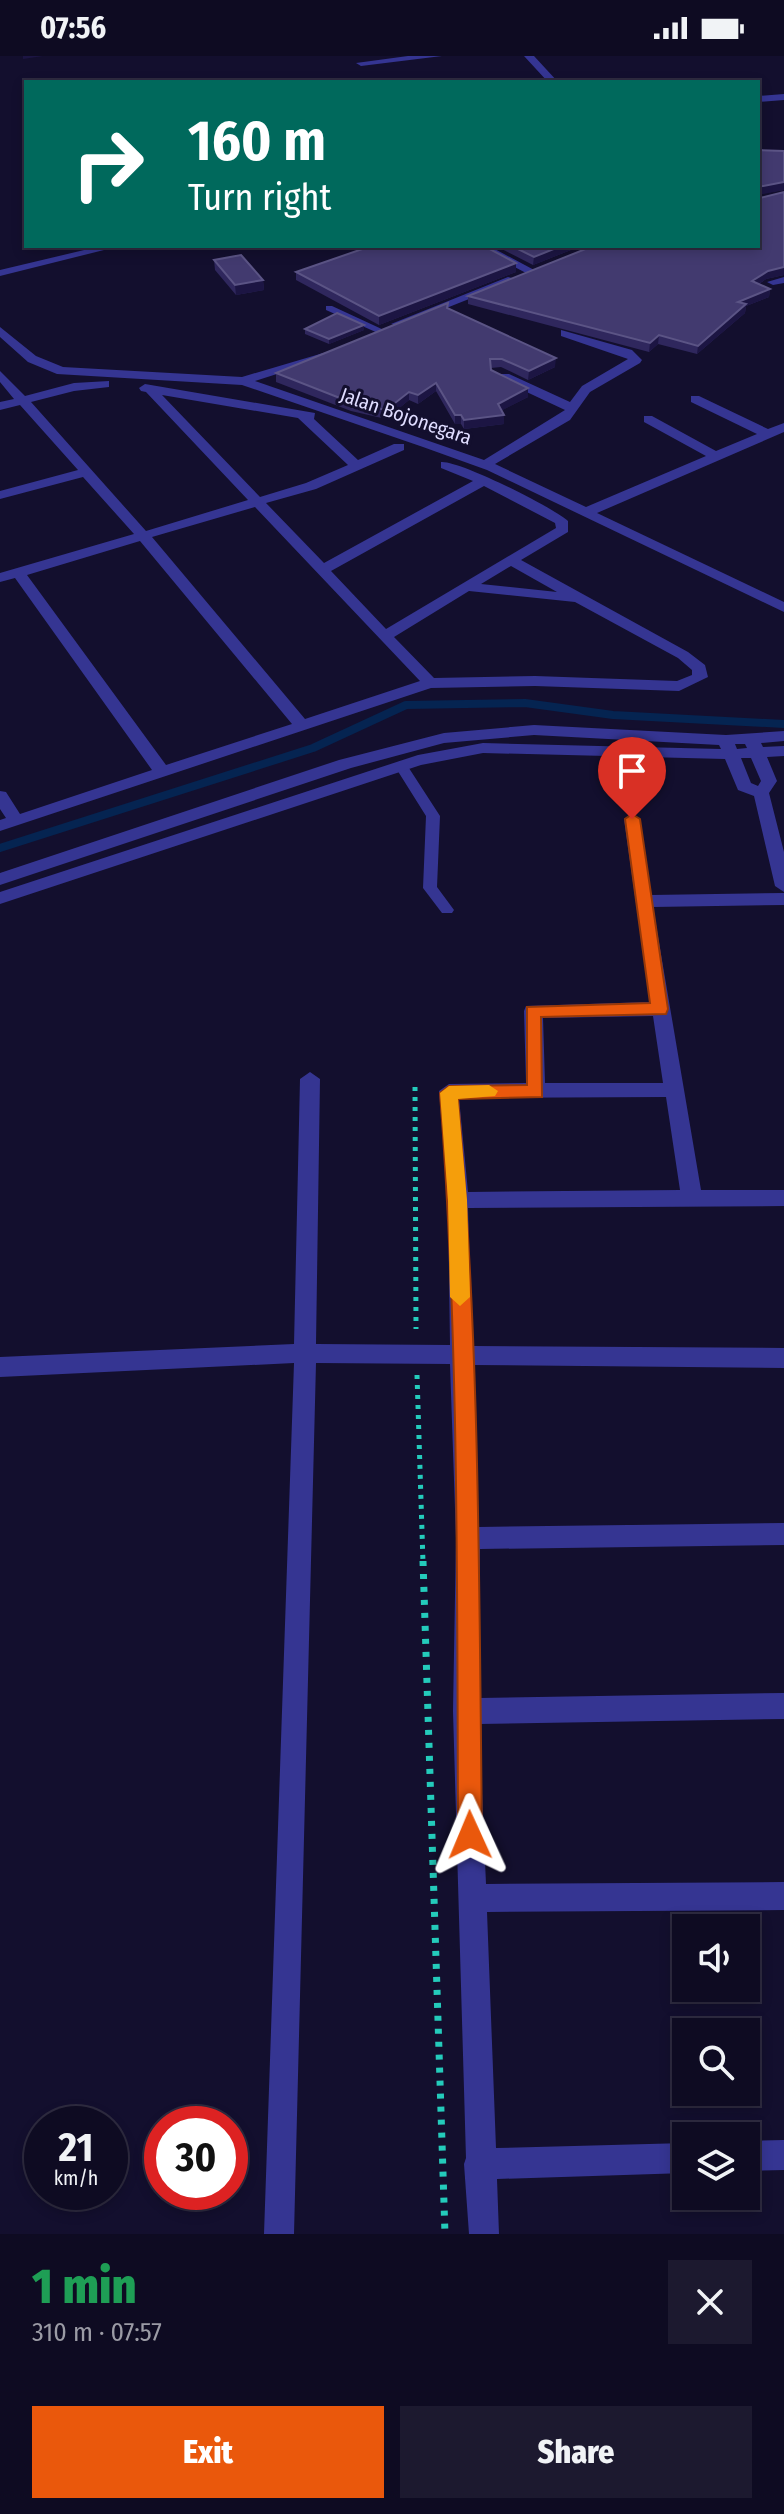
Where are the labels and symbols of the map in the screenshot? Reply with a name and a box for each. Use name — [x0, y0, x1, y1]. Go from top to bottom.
street label: Jalan Bojonegara — [337, 382, 475, 450]
pin — [598, 737, 666, 819]
position arrow — [428, 1793, 512, 1877]
speed limit sign: 30 — [144, 2106, 248, 2210]

